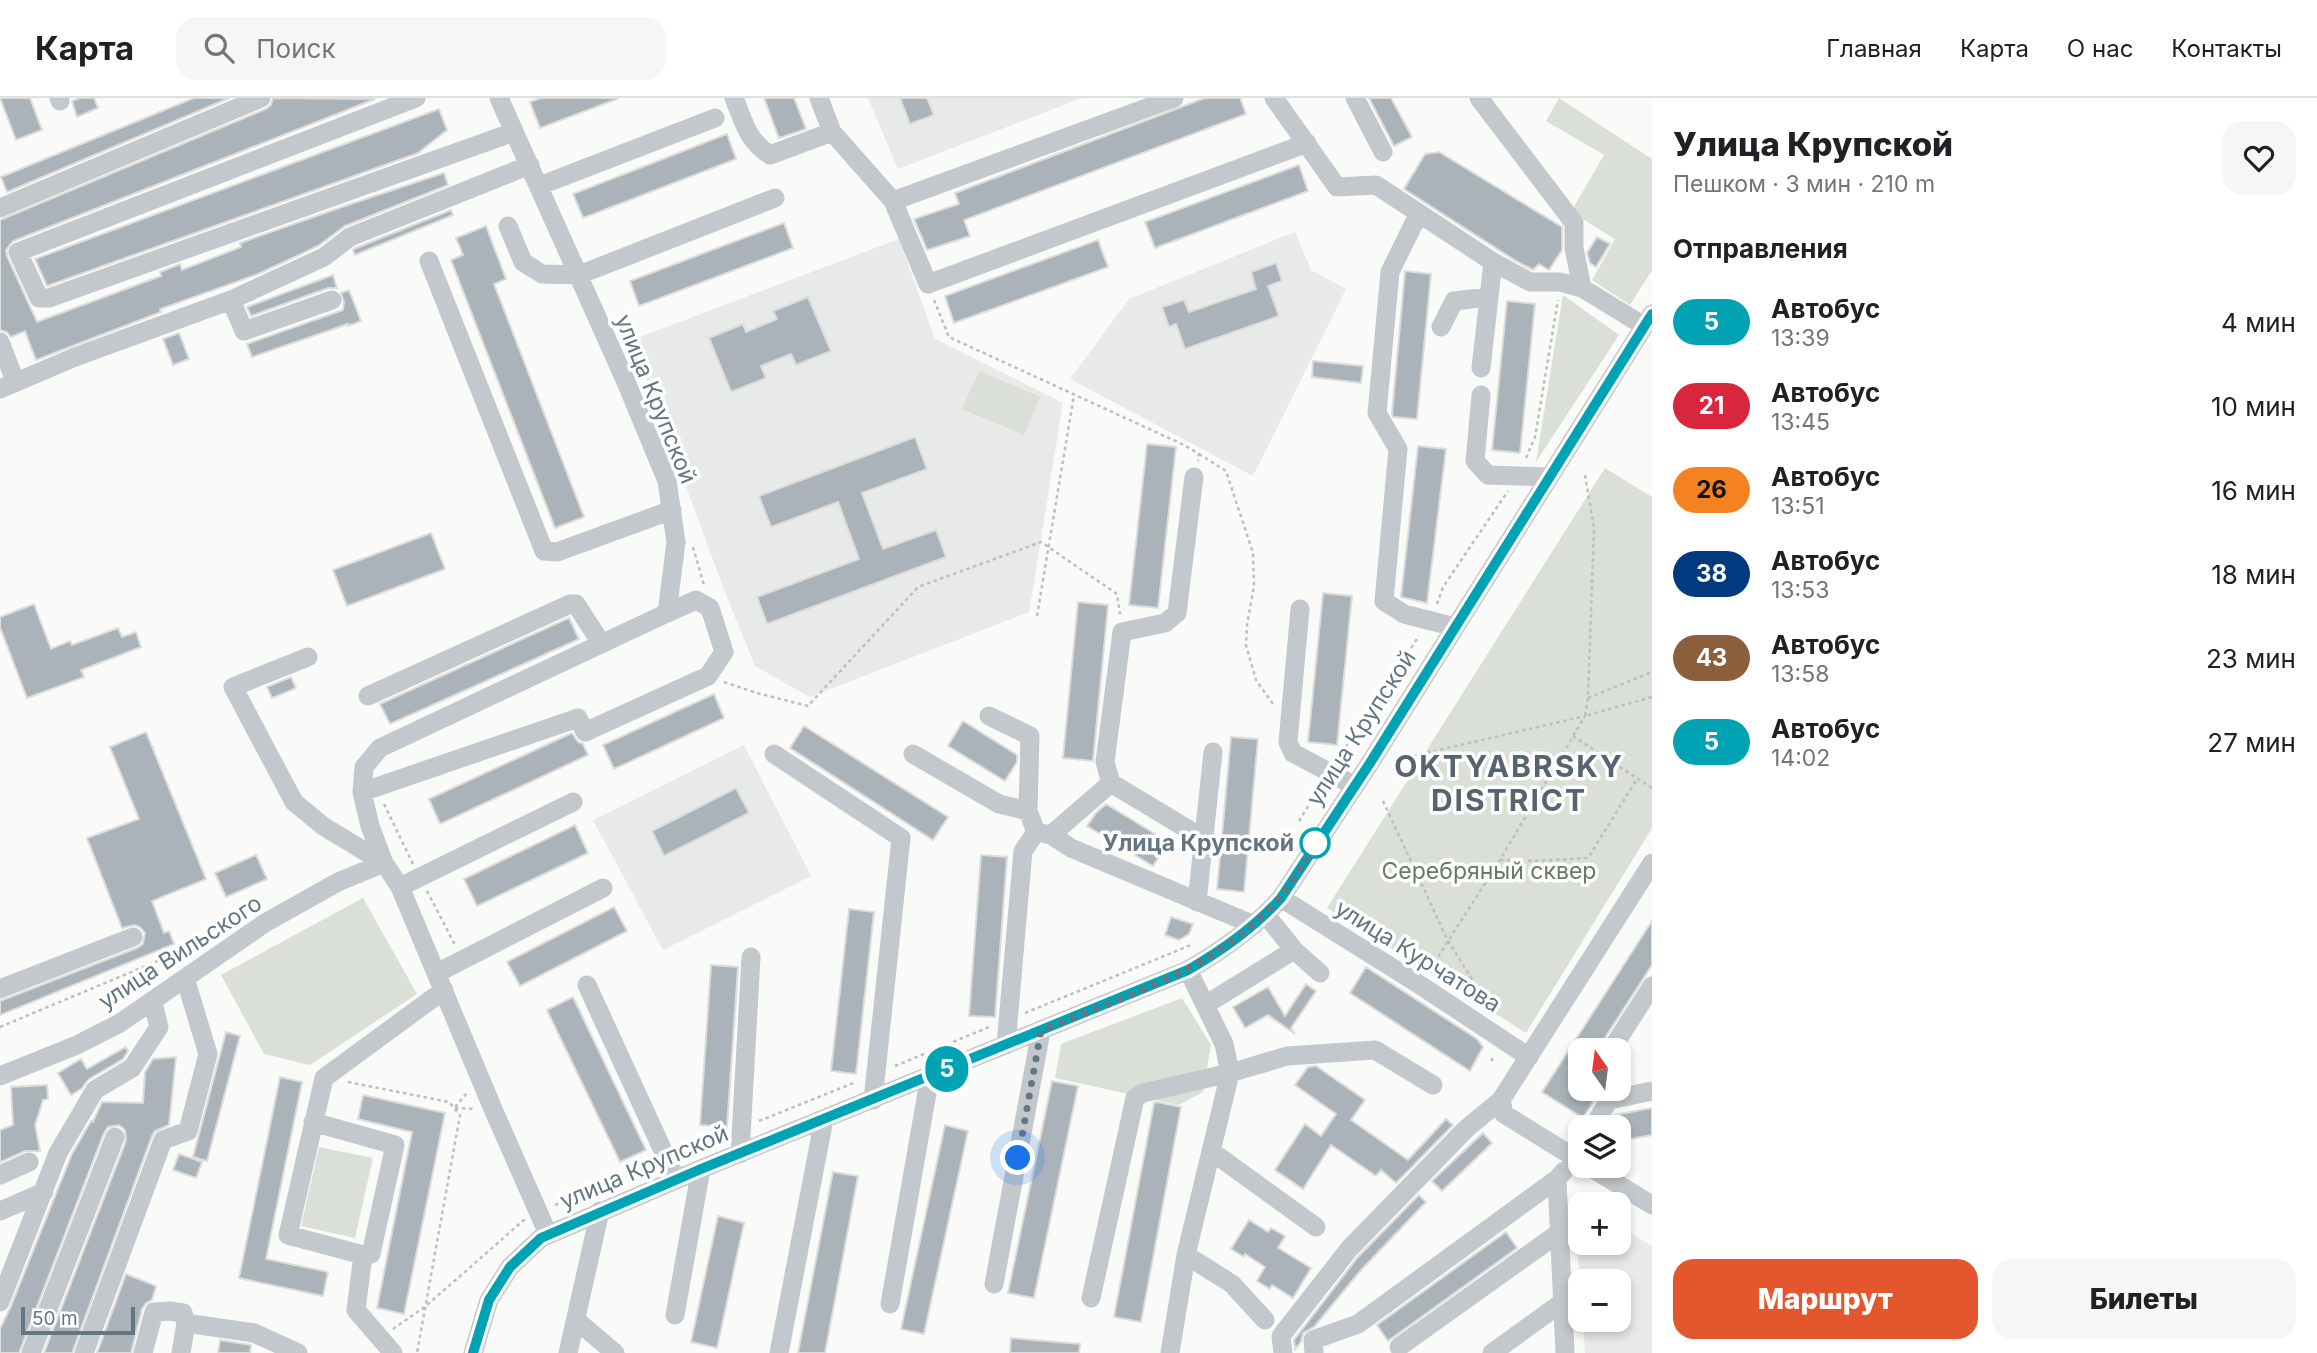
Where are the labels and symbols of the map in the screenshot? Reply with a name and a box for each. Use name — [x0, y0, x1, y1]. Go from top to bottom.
street label: улица Крупской — [609, 310, 703, 488]
street label: улица Крупской — [1300, 645, 1422, 811]
district label: OKTYABRSKY DISTRICT — [1394, 748, 1624, 818]
marker: Улица Крупской — [1300, 828, 1330, 858]
place label: Улица Крупской — [1103, 829, 1294, 857]
park label: Серебряный сквер — [1382, 857, 1596, 885]
street label: улица Вильского — [93, 889, 267, 1015]
street label: улица Курчатова — [1330, 894, 1506, 1018]
north arrow — [1568, 1038, 1631, 1101]
line badge: 5 — [924, 1046, 970, 1092]
street label: улица Крупской — [556, 1119, 732, 1215]
your location — [1000, 1140, 1035, 1175]
scale bar — [21, 1304, 135, 1336]

